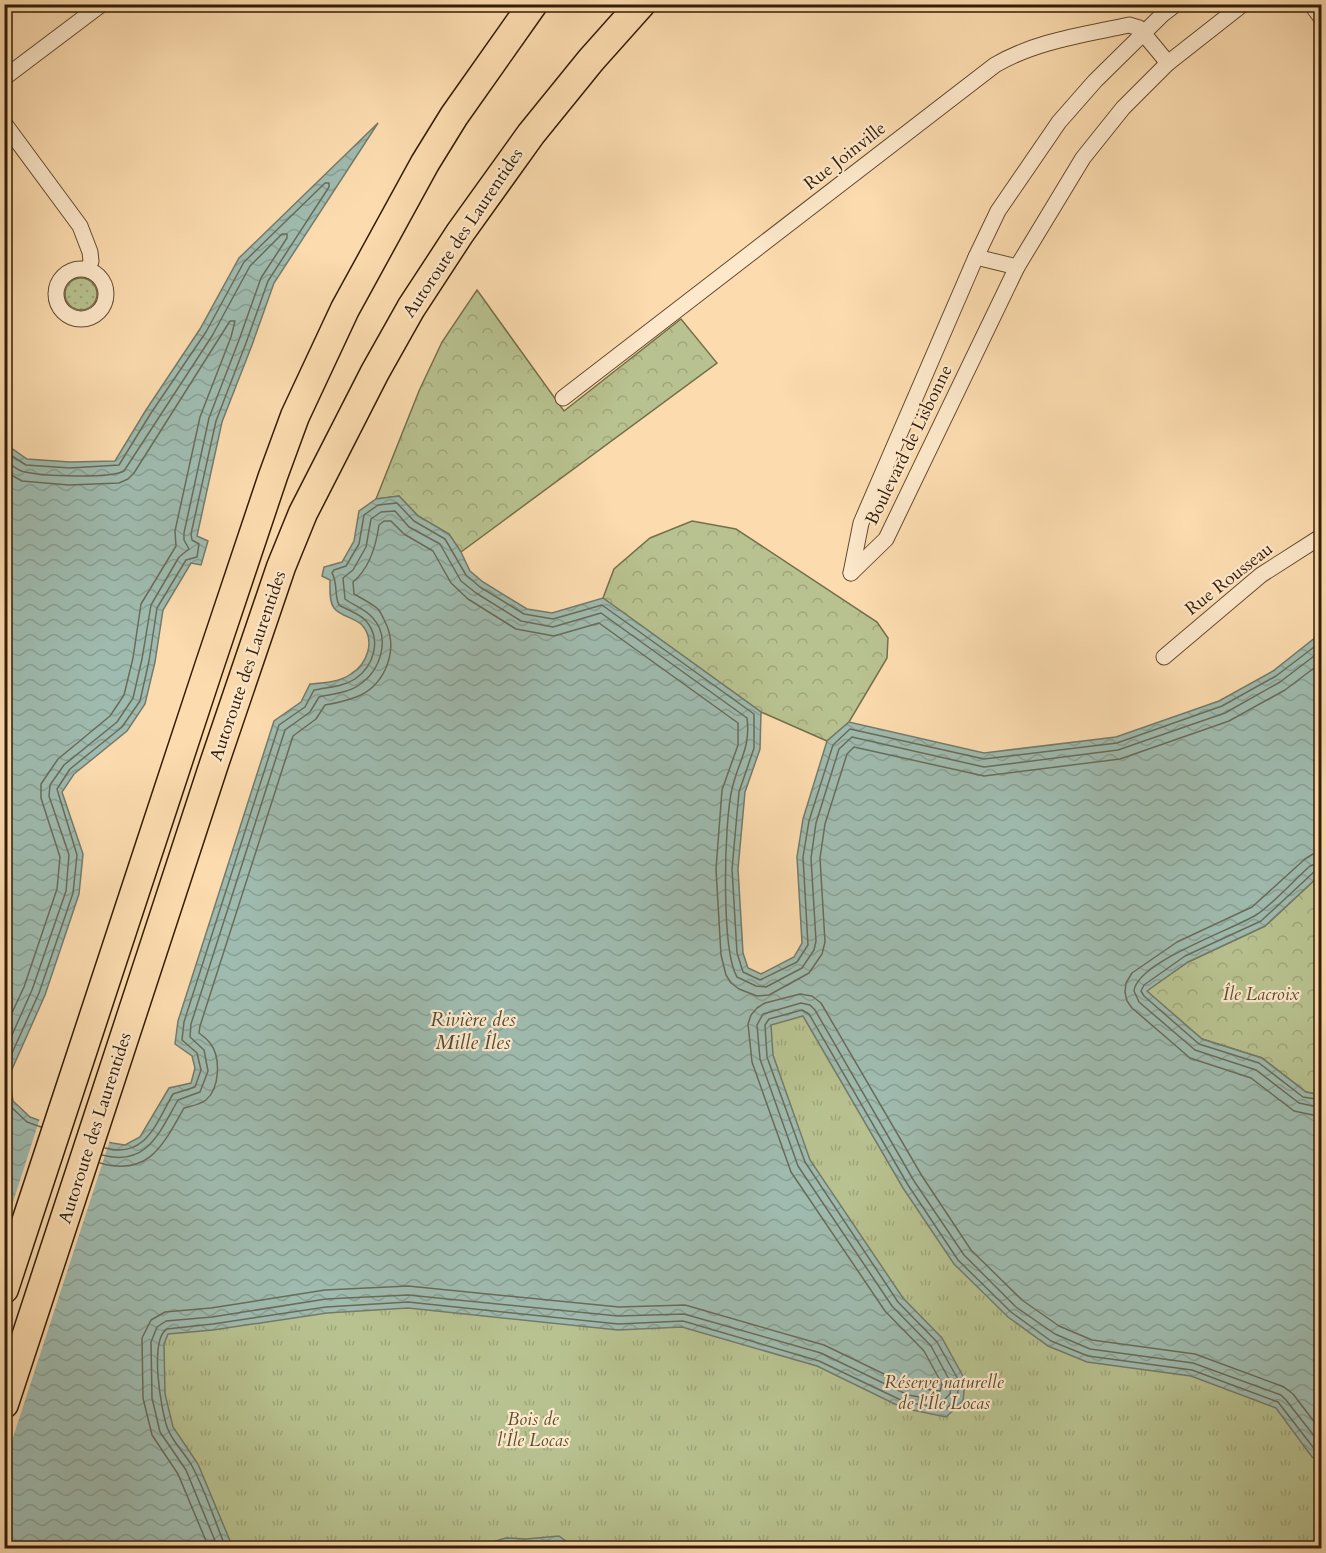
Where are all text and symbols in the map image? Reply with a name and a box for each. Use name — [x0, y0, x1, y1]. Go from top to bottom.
street label: Rue Joinville — [799, 116, 891, 196]
street label: Autoroute des Laurentides — [397, 143, 529, 323]
street label: Boulevard de Lisbonne — [859, 361, 959, 529]
street label: Rue Rousseau — [1180, 537, 1278, 621]
street label: Autoroute des Laurentides — [204, 568, 292, 764]
park label: Île Lacroix — [1223, 982, 1300, 1007]
water label: Rivière des Mille Îles — [430, 1006, 516, 1056]
street label: Autoroute des Laurentides — [52, 1029, 138, 1227]
park label: Réserve naturelle de l'Île Locas — [884, 1370, 1005, 1416]
park label: Bois de l'Île Locas — [497, 1407, 569, 1453]

